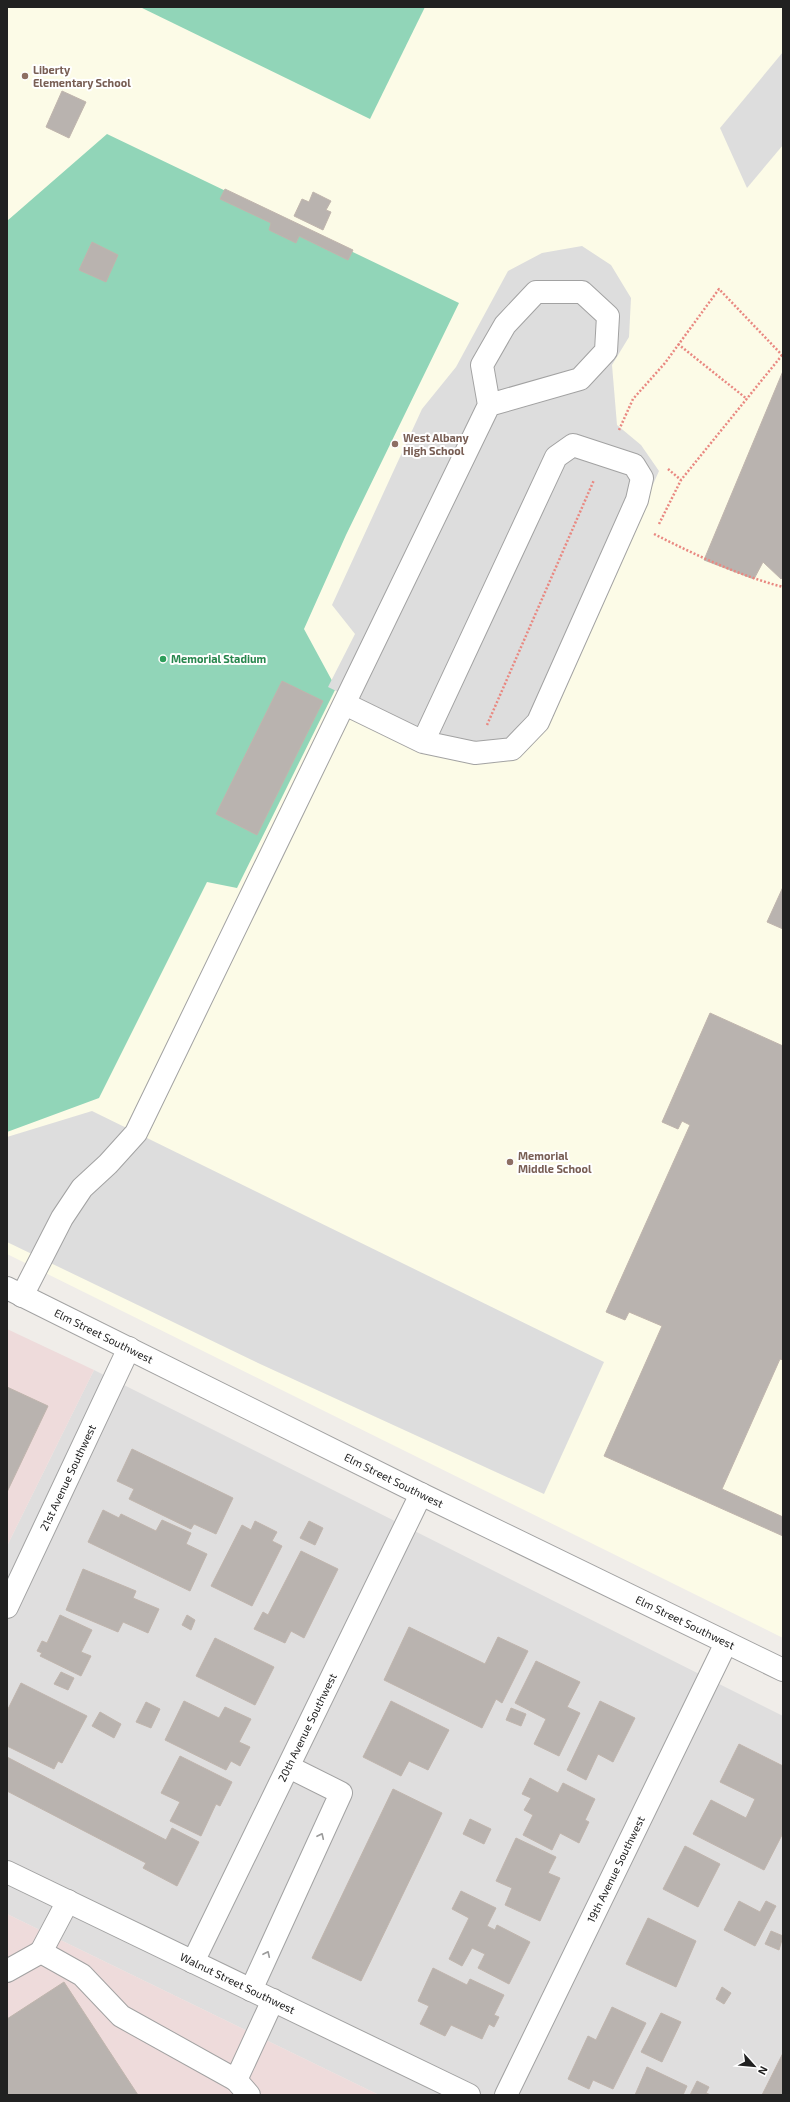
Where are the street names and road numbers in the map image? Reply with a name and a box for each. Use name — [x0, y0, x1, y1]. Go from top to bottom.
street label: Elm Street Southwest — [52, 1306, 155, 1366]
street label: 21st Avenue Southwest — [37, 1422, 98, 1533]
street label: Elm Street Southwest — [342, 1450, 446, 1510]
street label: Elm Street Southwest — [634, 1592, 737, 1652]
street label: 20th Avenue Southwest — [275, 1671, 339, 1784]
street label: 19th Avenue Southwest — [584, 1814, 647, 1925]
street label: Walnut Street Southwest — [178, 1950, 297, 2016]

